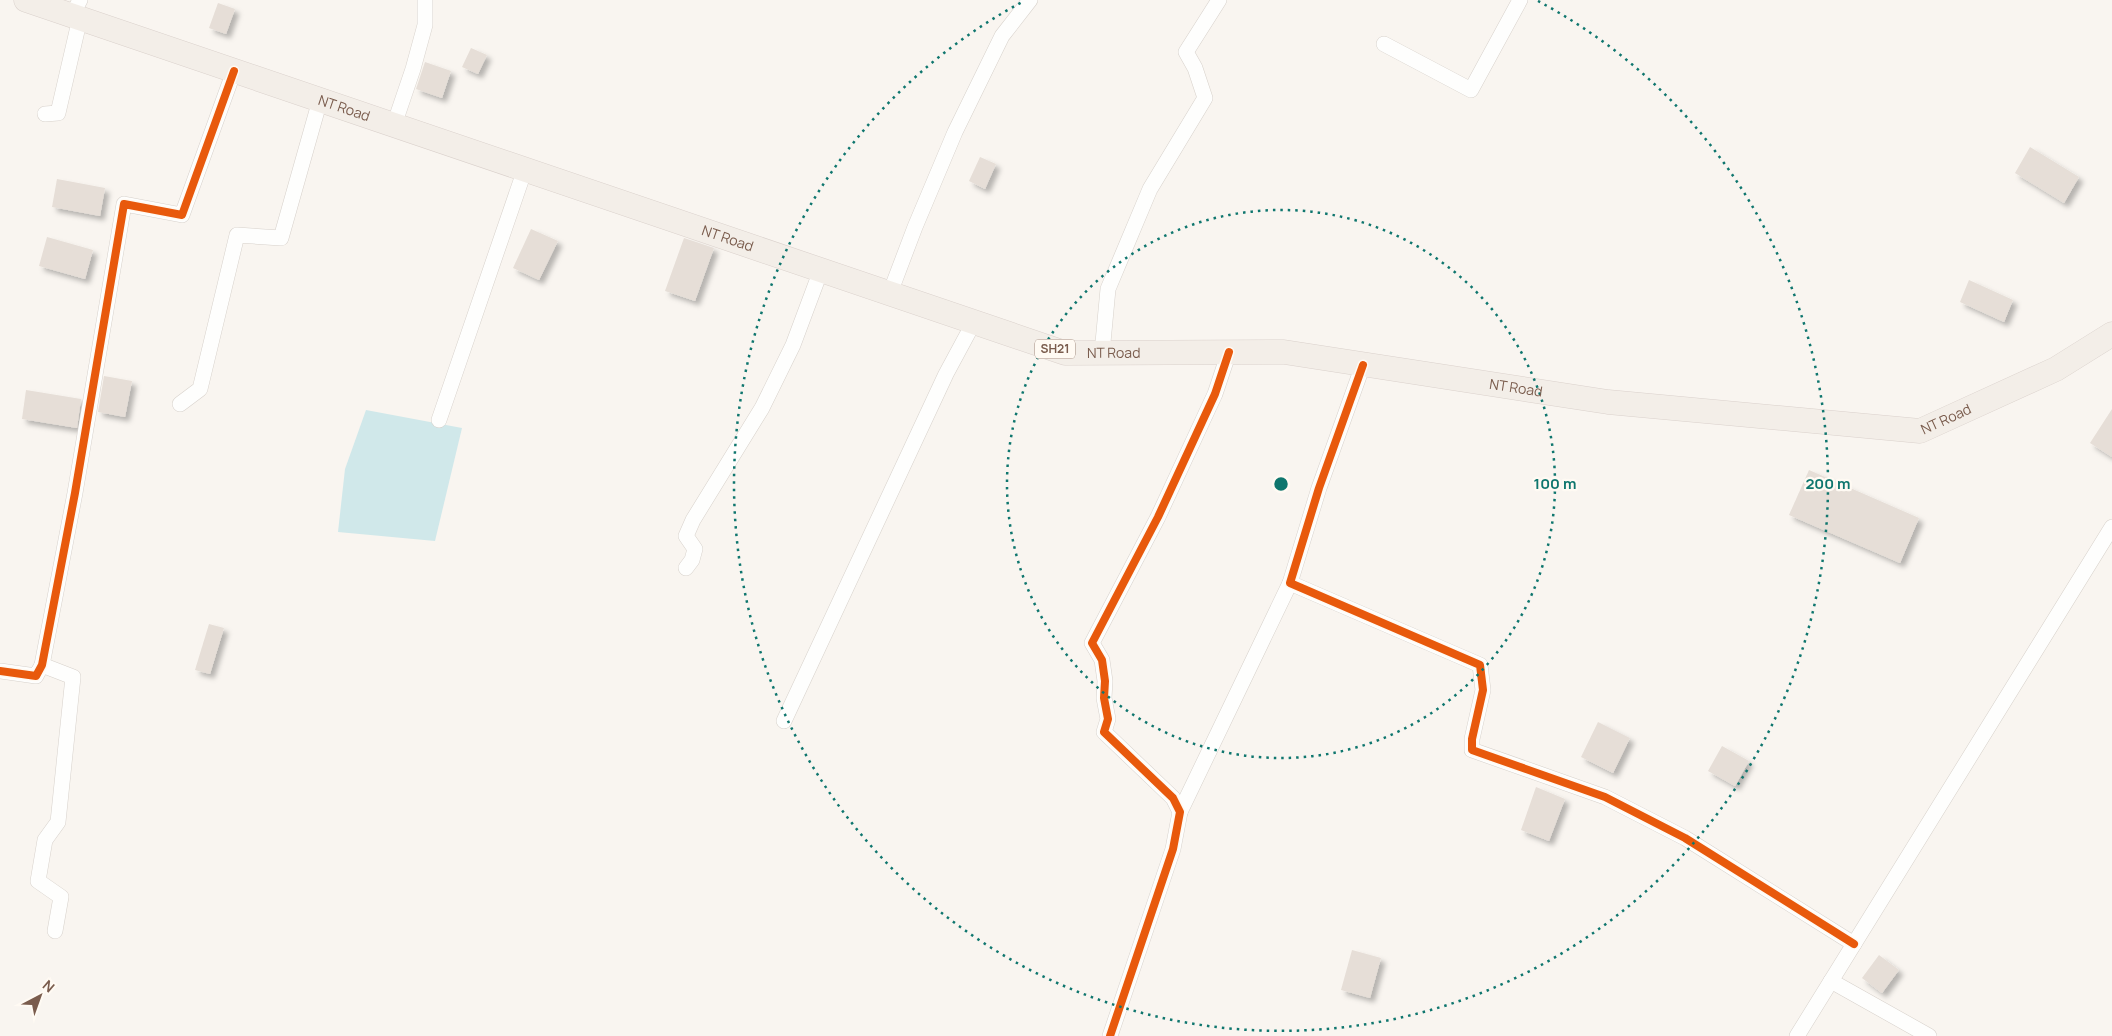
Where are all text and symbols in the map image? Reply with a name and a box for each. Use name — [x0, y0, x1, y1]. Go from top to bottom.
street label: NT Road — [316, 90, 373, 125]
street label: NT Road — [699, 220, 756, 256]
road number: SH21 — [1035, 339, 1075, 358]
street label: NT Road — [1087, 343, 1140, 362]
street label: NT Road — [1488, 374, 1544, 401]
street label: NT Road — [1917, 399, 1974, 438]
text: 100 m — [1534, 473, 1576, 494]
text: 200 m — [1805, 473, 1851, 494]
centre of rings — [1272, 475, 1290, 493]
north arrow — [15, 971, 65, 1021]
text: N — [39, 975, 59, 996]

